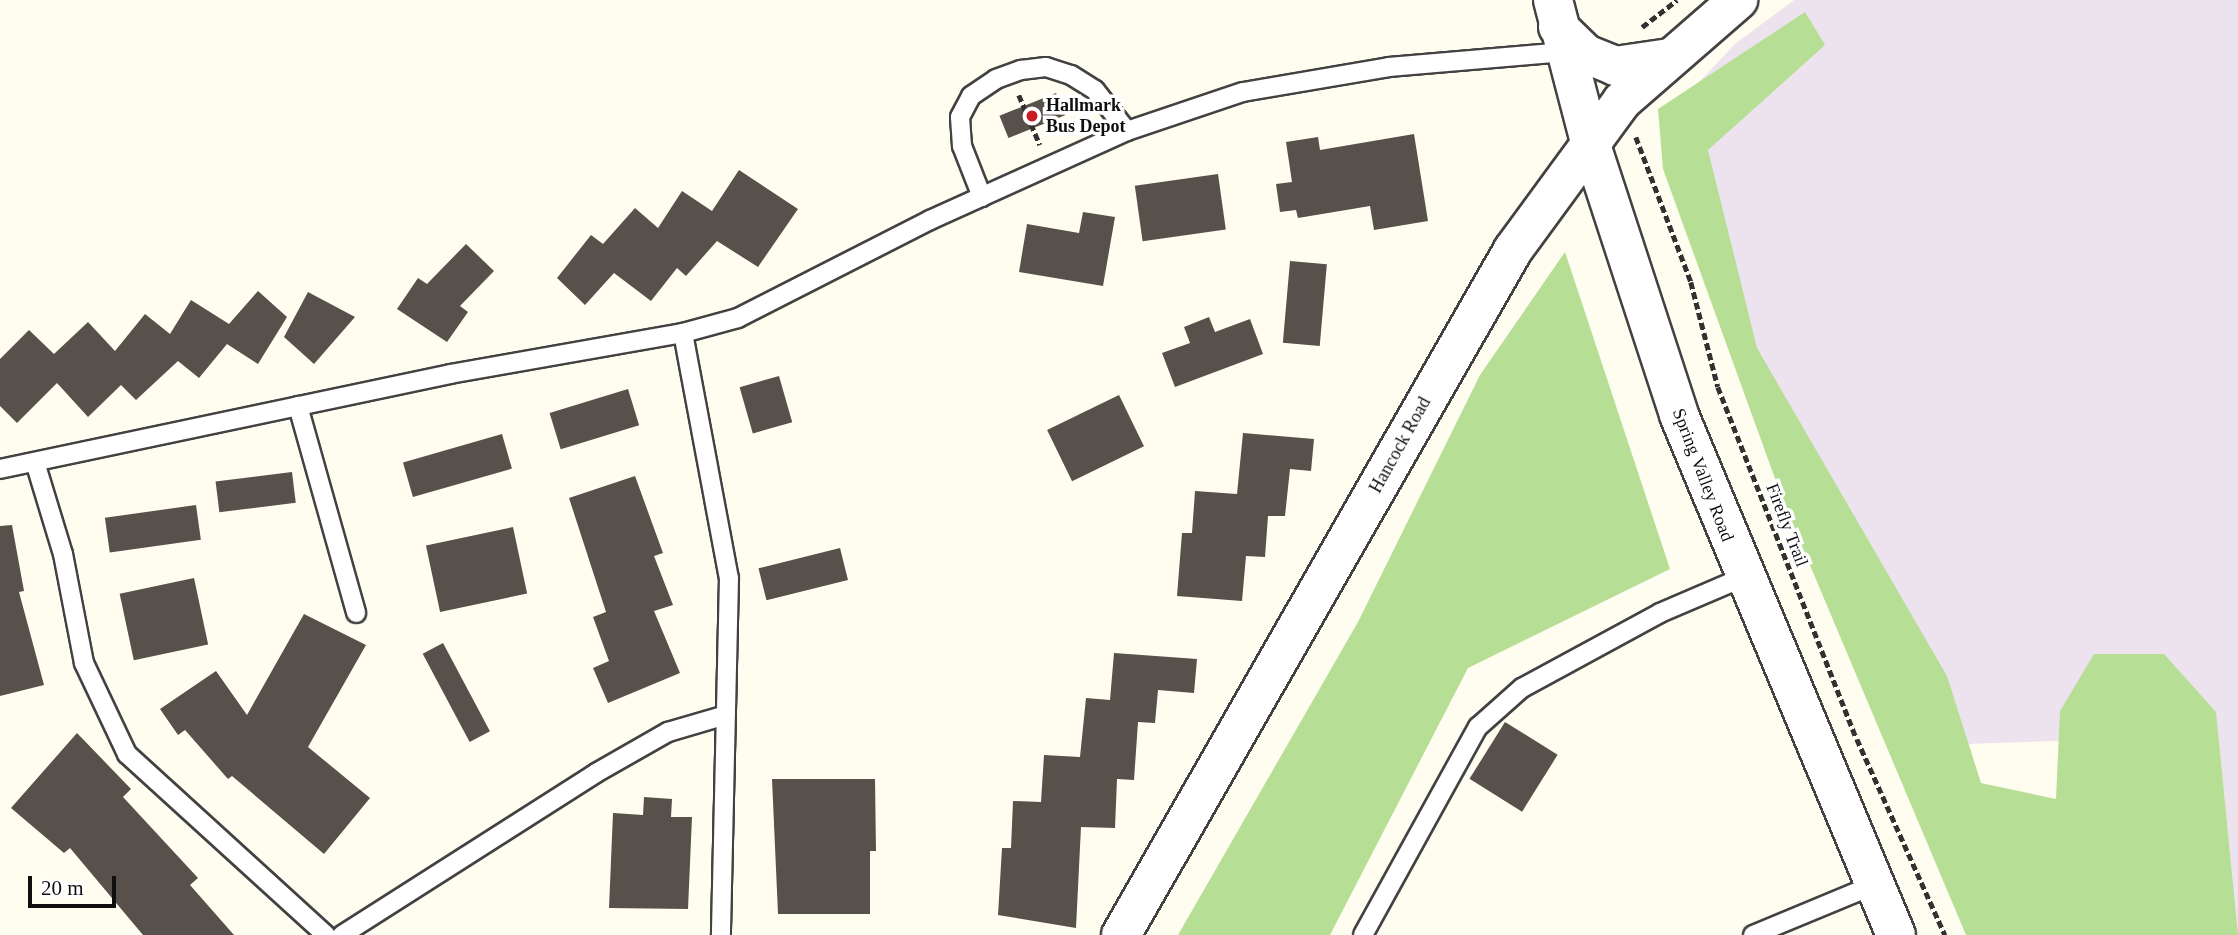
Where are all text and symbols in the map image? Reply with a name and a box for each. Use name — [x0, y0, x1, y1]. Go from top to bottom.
place label: Hallmark Bus Depot — [1046, 95, 1126, 138]
marker: Hallmark Bus Depot — [1024, 108, 1040, 124]
street label: Hancock Road — [1365, 393, 1435, 497]
street label: Spring Valley Road — [1668, 405, 1738, 545]
street label: Firefly Trail — [1761, 480, 1813, 570]
scale bar — [32, 862, 119, 906]
text: 20 m — [41, 876, 84, 900]

